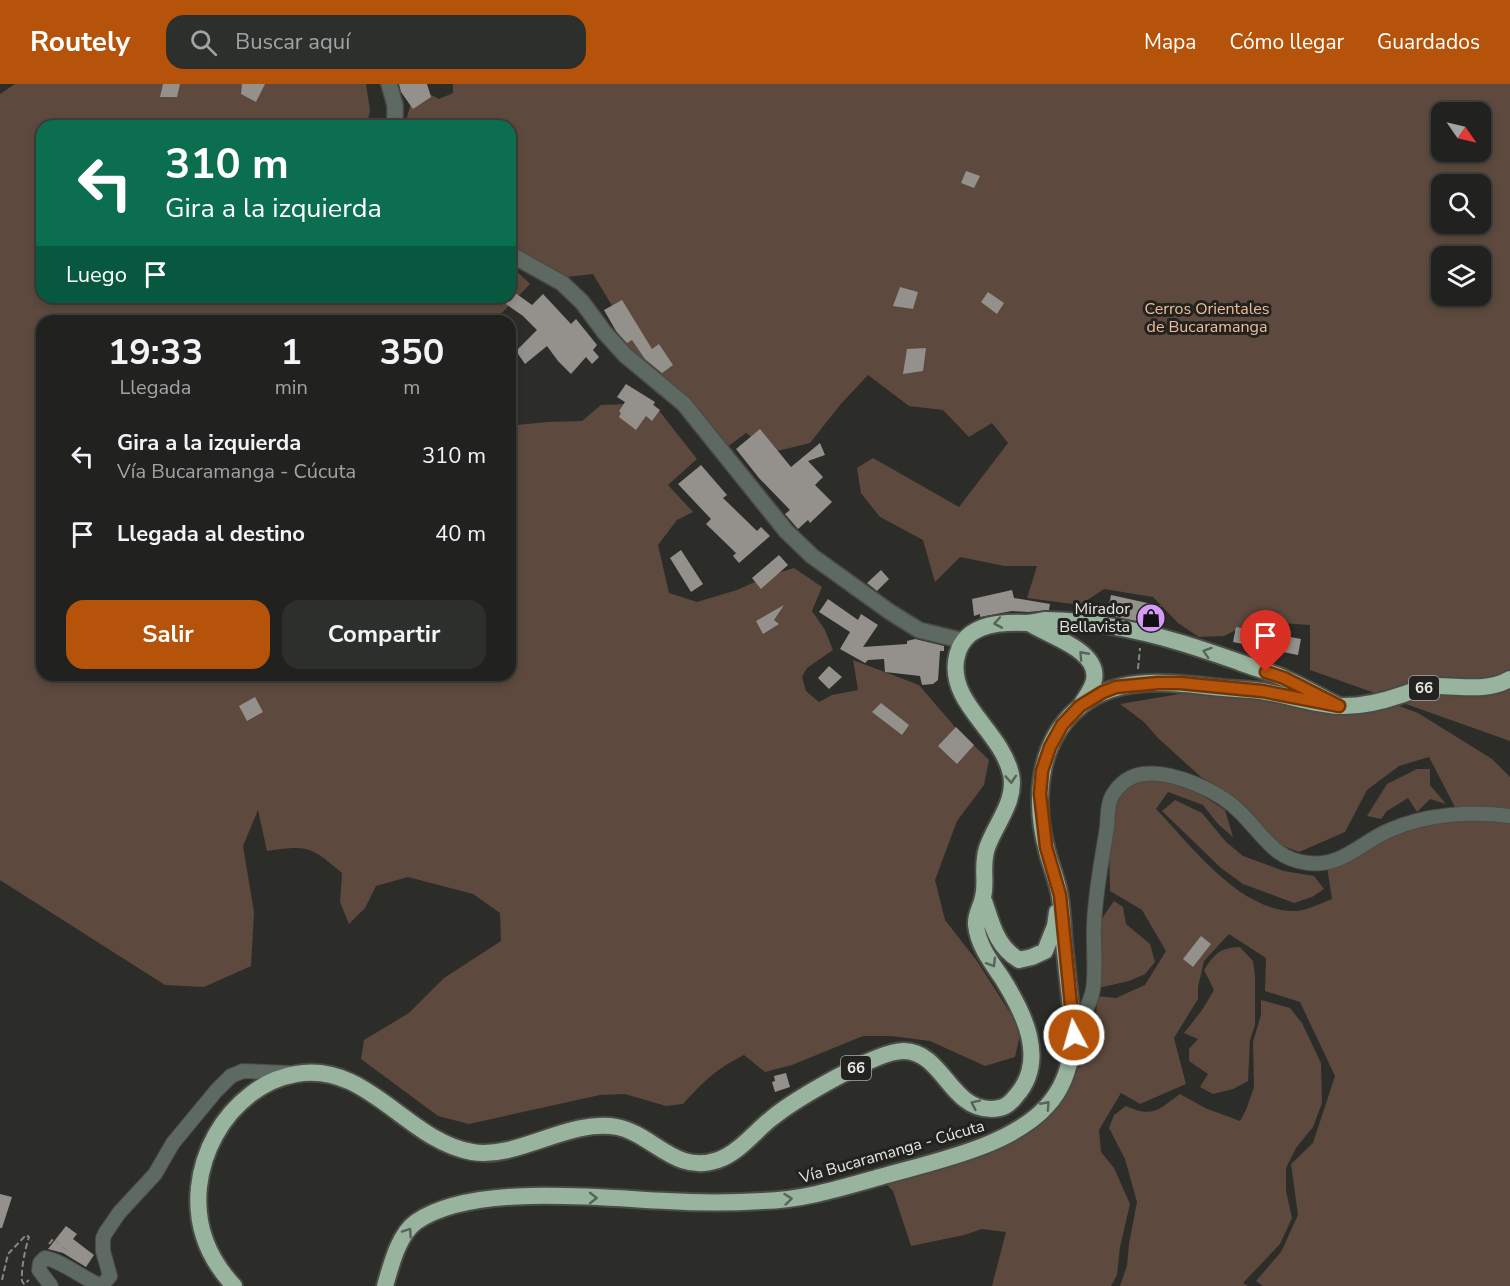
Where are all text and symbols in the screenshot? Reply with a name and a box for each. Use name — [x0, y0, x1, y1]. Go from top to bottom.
search box — [166, 15, 586, 69]
text: Routely — [30, 23, 130, 61]
icon: search — [187, 26, 220, 59]
text: Buscar aquí — [235, 27, 350, 57]
text: Mapa — [1144, 28, 1196, 56]
text: Cómo llegar — [1229, 28, 1344, 56]
text: Guardados — [1377, 28, 1480, 56]
north arrow — [1431, 102, 1491, 162]
map controls — [1431, 102, 1491, 306]
text: 310 m — [165, 136, 289, 193]
icon: left — [66, 144, 144, 222]
button: search — [1431, 174, 1491, 234]
text: Gira a la izquierda — [165, 190, 382, 227]
button: layers — [1431, 246, 1491, 306]
icon: arrive — [139, 258, 172, 291]
text: Luego — [66, 260, 127, 290]
park label: Cerros Orientales de Bucaramanga — [1144, 298, 1270, 338]
text: 19:33 — [108, 328, 203, 377]
text: 1 — [280, 328, 302, 377]
text: 350 — [379, 328, 444, 377]
text: Llegada — [119, 374, 191, 401]
text: min — [275, 374, 308, 401]
text: m — [403, 374, 420, 401]
text: Gira a la izquierda — [117, 428, 301, 458]
icon: left — [66, 440, 99, 473]
text: 310 m — [422, 441, 486, 471]
text: Vía Bucaramanga - Cúcuta — [117, 458, 356, 485]
icon: arrive — [66, 518, 99, 551]
text: Llegada al destino — [117, 519, 305, 549]
text: 40 m — [435, 519, 486, 549]
place label: Mirador Bellavista — [1059, 598, 1130, 638]
button: Salir — [66, 600, 270, 669]
button: Compartir — [282, 600, 486, 669]
shop icon: Mirador Bellavista — [1135, 602, 1167, 634]
pin — [1240, 610, 1291, 672]
one-way arrow — [993, 617, 1002, 629]
icon: arrive — [1249, 619, 1282, 652]
one-way arrow — [1202, 646, 1213, 659]
one-way arrow — [1079, 651, 1090, 662]
road number: 66 — [1409, 676, 1439, 700]
one-way arrow — [1004, 774, 1017, 784]
one-way arrow — [984, 957, 996, 967]
position arrow — [1042, 1003, 1106, 1067]
road number: 66 — [841, 1056, 871, 1080]
one-way arrow — [970, 1100, 981, 1112]
one-way arrow — [1039, 1101, 1050, 1111]
street label: Vía Bucaramanga - Cúcuta — [796, 1115, 987, 1189]
one-way arrow — [589, 1192, 598, 1204]
one-way arrow — [783, 1194, 793, 1206]
one-way arrow — [401, 1228, 412, 1239]

